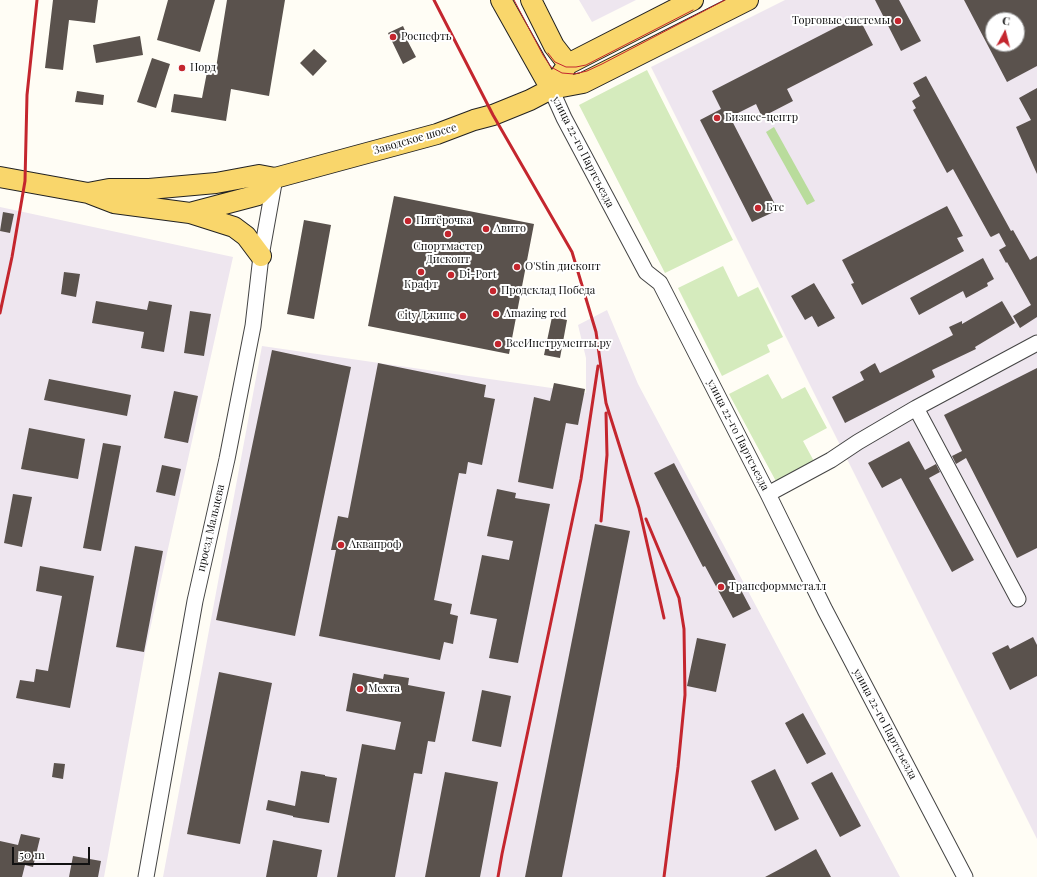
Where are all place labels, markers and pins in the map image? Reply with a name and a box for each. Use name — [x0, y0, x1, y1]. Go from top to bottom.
place label: Торговые системы — [792, 14, 890, 28]
marker: Торговые системы — [893, 16, 903, 26]
place label: Роснефть — [401, 30, 452, 44]
marker: Роснефть — [388, 32, 398, 42]
place label: Норд — [190, 61, 216, 75]
marker: Норд — [177, 63, 187, 73]
place label: Бизнес-центр — [725, 111, 798, 125]
marker: Бизнес-центр — [712, 113, 722, 123]
place label: Бтс — [766, 201, 784, 215]
marker: Бтс — [753, 203, 763, 213]
place label: Пятёрочка — [416, 214, 472, 228]
marker: Пятёрочка — [403, 216, 413, 226]
place label: Авито — [494, 222, 526, 236]
marker: Авито — [481, 224, 491, 234]
marker: Спортмастер Дисконт — [443, 229, 453, 239]
place label: Спортмастер Дисконт — [413, 240, 483, 266]
place label: O'Stin дисконт — [525, 260, 601, 274]
marker: O'Stin дисконт — [512, 262, 522, 272]
marker: Крафт — [416, 267, 426, 277]
place label: Di-Port — [459, 268, 497, 282]
marker: Di-Port — [446, 270, 456, 280]
place label: Крафт — [404, 278, 438, 292]
place label: Продсклад Победа — [501, 284, 595, 298]
marker: Продсклад Победа — [488, 286, 498, 296]
place label: Amazing red — [504, 307, 566, 321]
place label: City Джинс — [397, 309, 455, 323]
marker: Amazing red — [491, 309, 501, 319]
marker: City Джинс — [458, 311, 468, 321]
place label: ВсеИнструменты.ру — [506, 337, 611, 351]
marker: ВсеИнструменты.ру — [493, 339, 503, 349]
place label: Аквапроф — [349, 538, 402, 552]
marker: Аквапроф — [336, 540, 346, 550]
place label: Трансформметалл — [729, 580, 826, 594]
marker: Трансформметалл — [716, 582, 726, 592]
place label: Мехта — [368, 682, 400, 696]
marker: Мехта — [355, 684, 365, 694]

